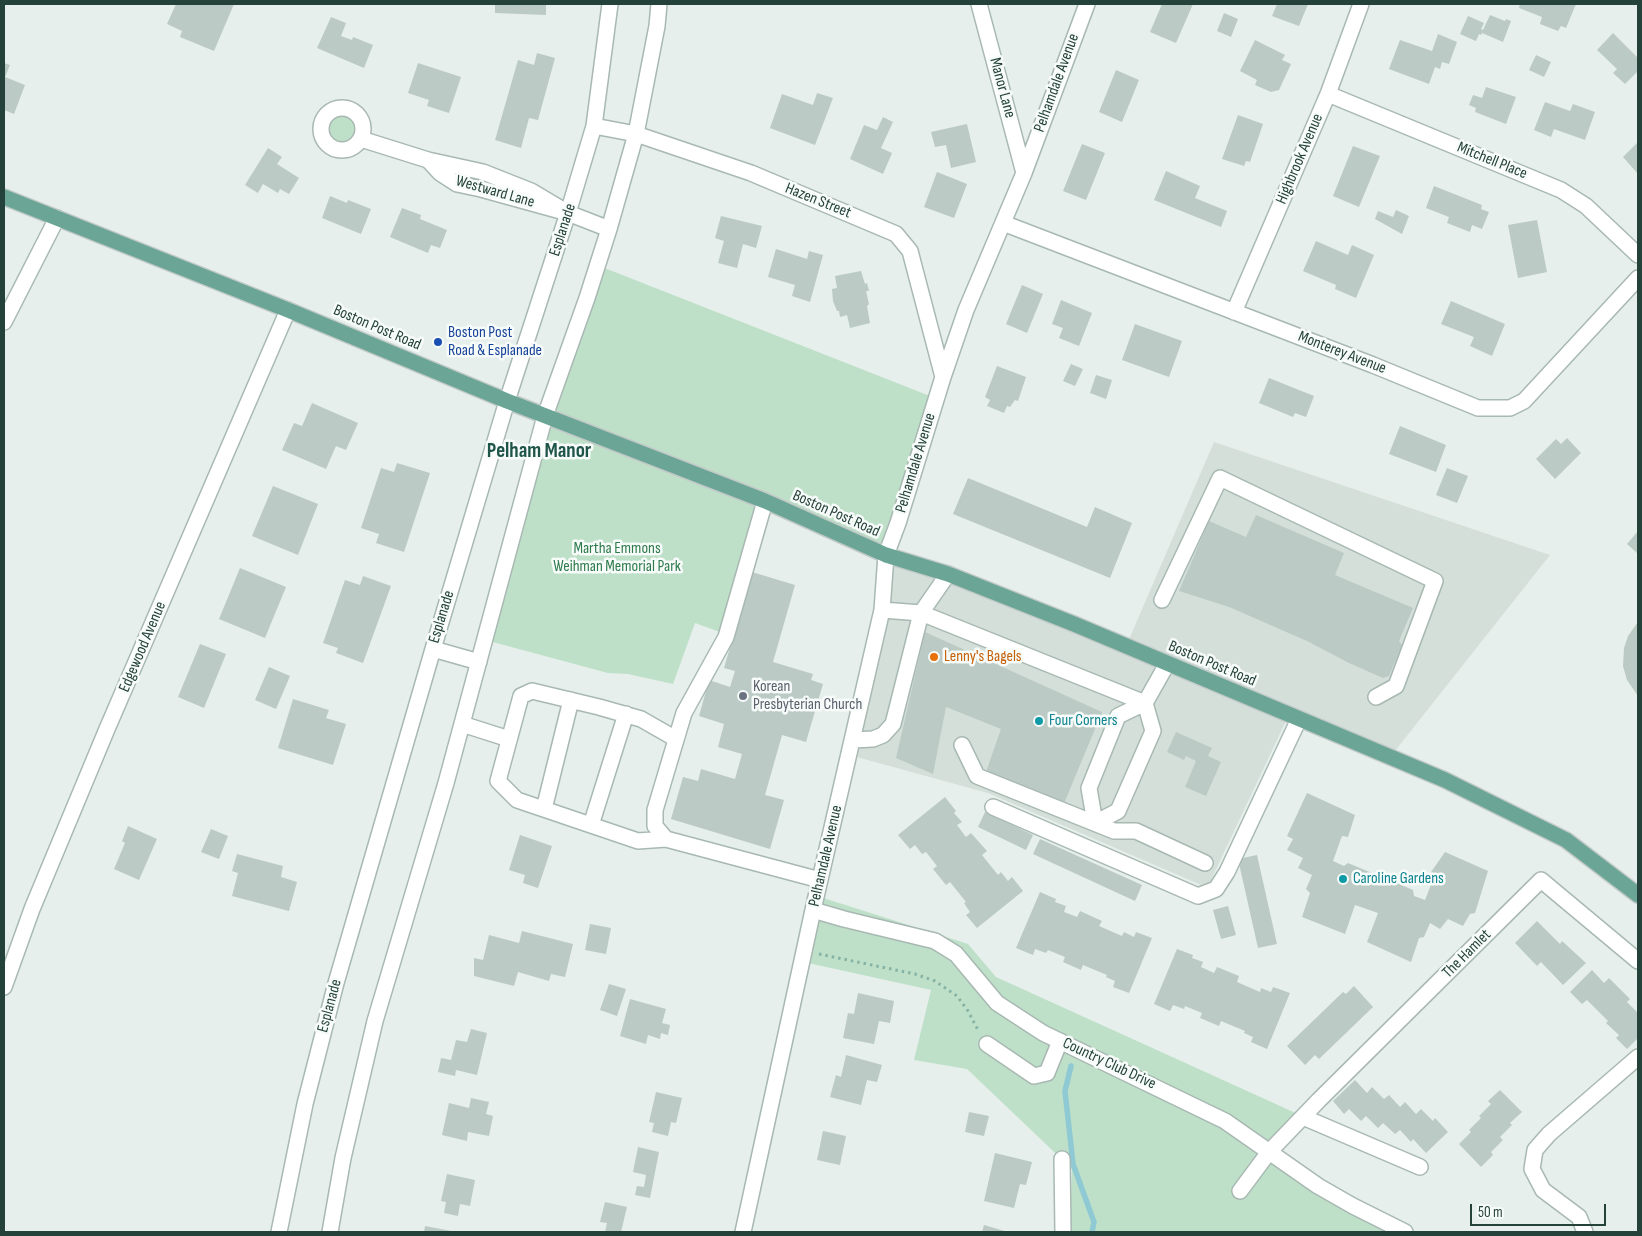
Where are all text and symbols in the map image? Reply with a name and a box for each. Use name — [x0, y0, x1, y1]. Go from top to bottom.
street label: Pelhamdale Avenue — [1030, 31, 1084, 135]
street label: Manor Lane — [985, 56, 1019, 120]
street label: Highbrook Avenue — [1272, 111, 1328, 207]
street label: Mitchell Place — [1454, 138, 1530, 184]
street label: Westward Lane — [453, 172, 537, 212]
street label: Hazen Street — [782, 179, 854, 223]
street label: Esplanade — [545, 201, 581, 259]
street label: Boston Post Road — [330, 301, 424, 355]
place label: Boston Post Road & Esplanade — [448, 323, 542, 361]
street label: Monterey Avenue — [1295, 327, 1389, 379]
marker: Boston Post Road & Esplanade — [432, 336, 444, 348]
street label: Pelhamdale Avenue — [892, 411, 940, 515]
district label: Pelham Manor — [487, 439, 591, 465]
street label: Boston Post Road — [789, 486, 883, 542]
park label: Martha Emmons Weihman Memorial Park — [553, 539, 681, 577]
street label: Esplanade — [425, 588, 459, 646]
street label: Edgewood Avenue — [115, 599, 171, 695]
street label: Boston Post Road — [1165, 637, 1259, 691]
place label: Lenny's Bagels — [944, 647, 1022, 667]
marker: Lenny's Bagels — [928, 651, 940, 663]
place label: Korean Presbyterian Church — [753, 677, 862, 715]
marker: Korean Presbyterian Church — [737, 690, 749, 702]
place label: Four Corners — [1049, 711, 1118, 731]
marker: Four Corners — [1033, 715, 1045, 727]
street label: Pelhamdale Avenue — [805, 803, 847, 909]
place label: Caroline Gardens — [1353, 869, 1444, 889]
marker: Caroline Gardens — [1337, 873, 1349, 885]
street label: The Hamlet — [1439, 926, 1495, 982]
street label: Esplanade — [314, 977, 346, 1035]
street label: Country Club Drive — [1059, 1034, 1159, 1094]
scale bar — [1472, 1194, 1608, 1226]
text: 50 m — [1478, 1203, 1503, 1222]

